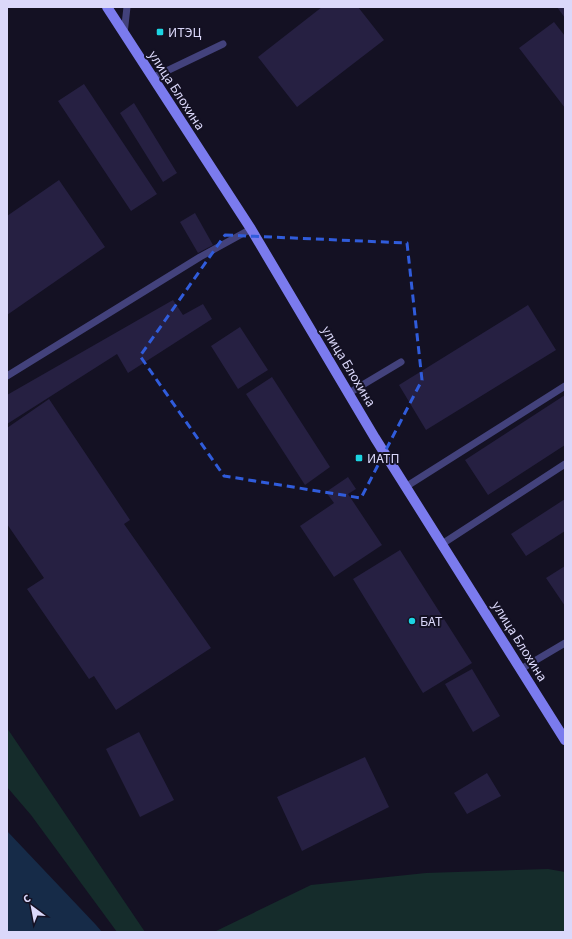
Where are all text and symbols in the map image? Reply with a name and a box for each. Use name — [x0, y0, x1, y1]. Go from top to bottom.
place label: ИТЭЦ — [168, 23, 201, 43]
marker: ИТЭЦ — [155, 27, 165, 37]
street label: улица Блохина — [143, 47, 209, 134]
street label: улица Блохина — [316, 322, 380, 411]
place label: ИАТП — [367, 449, 400, 469]
marker: ИАТП — [354, 453, 364, 463]
street label: улица Блохина — [486, 597, 552, 686]
place label: БАТ — [420, 612, 443, 632]
marker: БАТ — [407, 616, 417, 626]
north arrow — [12, 887, 52, 927]
text: С — [20, 891, 34, 907]

